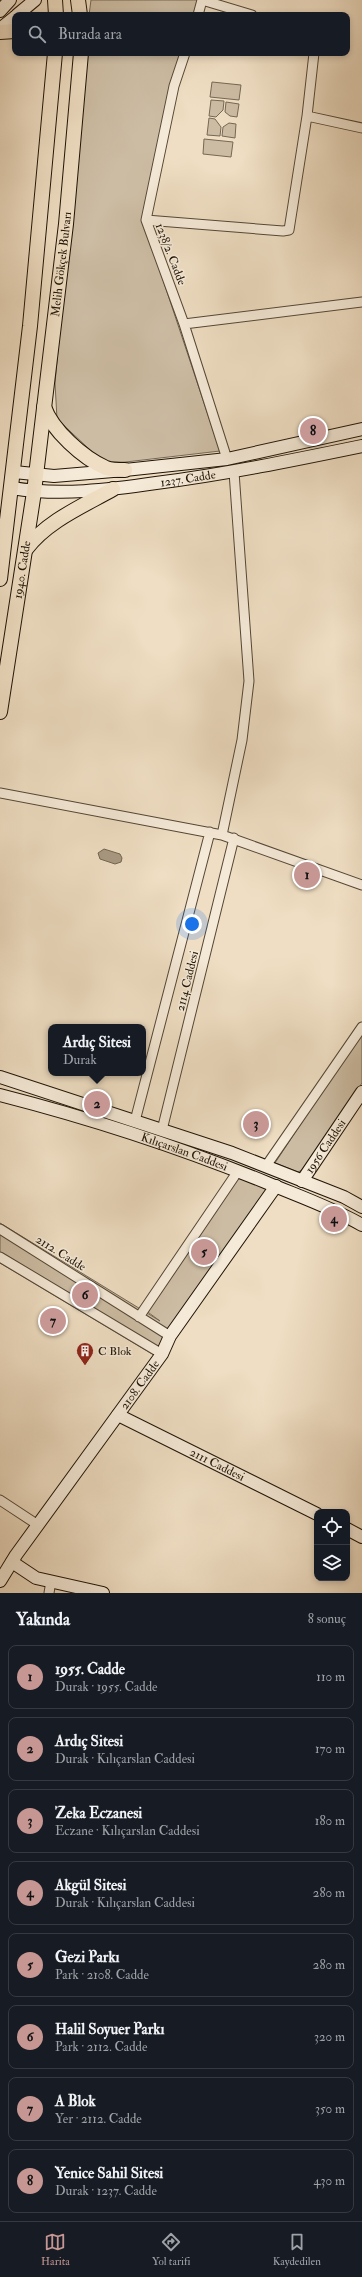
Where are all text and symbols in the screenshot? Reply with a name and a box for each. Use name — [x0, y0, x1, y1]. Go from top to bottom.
search box — [12, 12, 350, 56]
icon: search — [26, 23, 48, 45]
text: Burada ara — [58, 25, 122, 44]
street label: Melih Gökçek Bulvarı — [48, 211, 75, 318]
street label: 1238/2. Cadde — [152, 221, 189, 287]
pin: 8 — [300, 416, 326, 446]
street label: 1237. Cadde — [160, 467, 217, 490]
street label: 1940. Cadde — [11, 540, 34, 600]
pin: 1 — [294, 860, 320, 890]
your location — [182, 914, 202, 934]
street label: 2114 Caddesi — [173, 949, 202, 1013]
popup — [48, 1024, 146, 1076]
text: Ardıç Sitesi — [63, 1033, 131, 1052]
text: Durak — [63, 1052, 97, 1068]
pin: 2 — [84, 1089, 110, 1119]
pin: 3 — [243, 1109, 269, 1139]
street label: 1956 Caddesi — [302, 1117, 349, 1176]
street label: Kılıçarslan Caddesi — [139, 1130, 230, 1175]
pin: 4 — [321, 1204, 347, 1234]
street label: 2112. Cadde — [33, 1232, 88, 1275]
pin: 5 — [191, 1237, 217, 1267]
pin: 6 — [72, 1280, 98, 1310]
pin: 7 — [40, 1306, 66, 1336]
building icon: C Blok — [75, 1341, 95, 1366]
place label: C Blok — [98, 1344, 132, 1359]
street label: 2108. Cadde — [117, 1357, 163, 1413]
street label: 2111 Caddesi — [187, 1445, 247, 1485]
map controls — [314, 1509, 350, 1581]
button: locate — [314, 1509, 350, 1545]
button: layers — [314, 1545, 350, 1581]
text: Yakında — [16, 1609, 70, 1630]
text: 8 sonuç — [308, 1611, 346, 1627]
text: 1955. Cadde — [55, 1660, 125, 1679]
text: 1 — [28, 1669, 32, 1685]
text: 110 m — [316, 1669, 345, 1685]
text: Durak · 1955. Cadde — [55, 1679, 158, 1695]
text: Ardıç Sitesi — [55, 1732, 123, 1751]
text: 2 — [27, 1741, 33, 1757]
text: 170 m — [315, 1741, 345, 1757]
text: Durak · Kılıçarslan Caddesi — [55, 1751, 195, 1767]
text: Zeka Eczanesi — [55, 1804, 142, 1823]
text: 3 — [28, 1813, 33, 1829]
text: 180 m — [315, 1813, 345, 1829]
text: Eczane · Kılıçarslan Caddesi — [55, 1823, 200, 1839]
text: Akgül Sitesi — [55, 1876, 126, 1895]
text: 4 — [26, 1885, 34, 1901]
text: 280 m — [313, 1885, 345, 1901]
text: Durak · Kılıçarslan Caddesi — [55, 1895, 195, 1911]
text: Gezi Parkı — [55, 1948, 120, 1967]
text: 5 — [27, 1957, 33, 1973]
text: 280 m — [313, 1957, 345, 1973]
text: Park · 2108. Cadde — [55, 1967, 149, 1983]
text: Halil Soyuer Parkı — [55, 2020, 164, 2039]
text: 6 — [27, 2029, 33, 2045]
text: 320 m — [314, 2029, 345, 2045]
text: Park · 2112. Cadde — [55, 2039, 147, 2055]
text: A Blok — [55, 2092, 96, 2111]
text: 7 — [27, 2101, 33, 2117]
text: 350 m — [315, 2101, 345, 2117]
text: Yer · 2112. Cadde — [55, 2111, 142, 2127]
text: Yenice Sahil Sitesi — [55, 2164, 163, 2183]
text: 8 — [27, 2173, 33, 2189]
text: 430 m — [314, 2173, 345, 2189]
text: Durak · 1237. Cadde — [55, 2183, 157, 2199]
tab: Harita — [41, 2231, 70, 2268]
tab: Yol tarifi — [152, 2231, 190, 2268]
tab: Kaydedilen — [273, 2231, 321, 2268]

